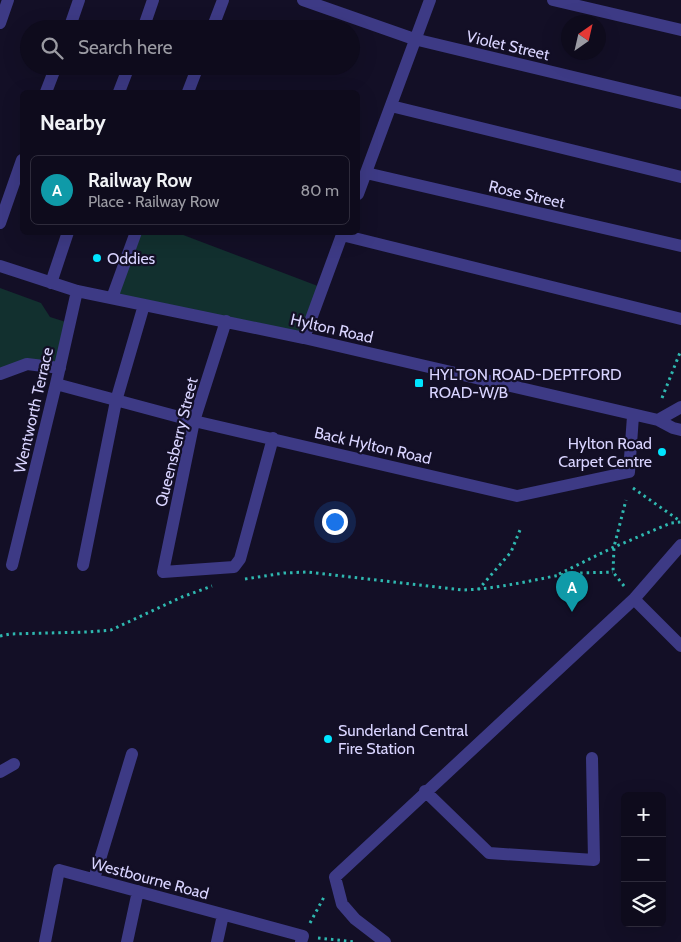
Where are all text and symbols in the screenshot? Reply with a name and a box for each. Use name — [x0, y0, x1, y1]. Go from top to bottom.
north arrow — [561, 15, 606, 60]
search box — [20, 20, 360, 75]
street label: Violet Street — [465, 27, 552, 64]
icon: search — [38, 34, 66, 62]
text: Search here — [78, 36, 172, 59]
text: Nearby — [40, 110, 106, 135]
text: Railway Row — [88, 169, 192, 192]
street label: Rose Street — [487, 176, 567, 213]
text: A — [52, 181, 62, 200]
text: 80 m — [301, 181, 339, 200]
text: Place · Railway Row — [88, 192, 219, 211]
place label: Oddies — [107, 249, 156, 268]
marker: Oddies — [91, 252, 103, 264]
street label: Hylton Road — [289, 310, 375, 347]
street label: Wentworth Terrace — [10, 345, 57, 475]
place label: HYLTON ROAD-DEPTFORD ROAD-W/B — [429, 365, 622, 402]
street label: Queensberry Street — [151, 375, 202, 509]
marker: HYLTON ROAD-DEPTFORD ROAD-W/B — [413, 377, 425, 389]
street label: Back Hylton Road — [312, 423, 433, 468]
place label: Hylton Road Carpet Centre — [558, 434, 652, 471]
marker: Hylton Road Carpet Centre — [656, 446, 668, 458]
your location — [322, 509, 348, 535]
pin: A — [556, 571, 588, 612]
place label: Sunderland Central Fire Station — [338, 721, 468, 758]
marker: Sunderland Central Fire Station — [322, 733, 334, 745]
map controls — [621, 792, 666, 927]
button: + — [621, 792, 666, 837]
button: − — [621, 837, 666, 882]
street label: Westbourne Road — [89, 854, 211, 903]
button: layers — [621, 882, 666, 927]

